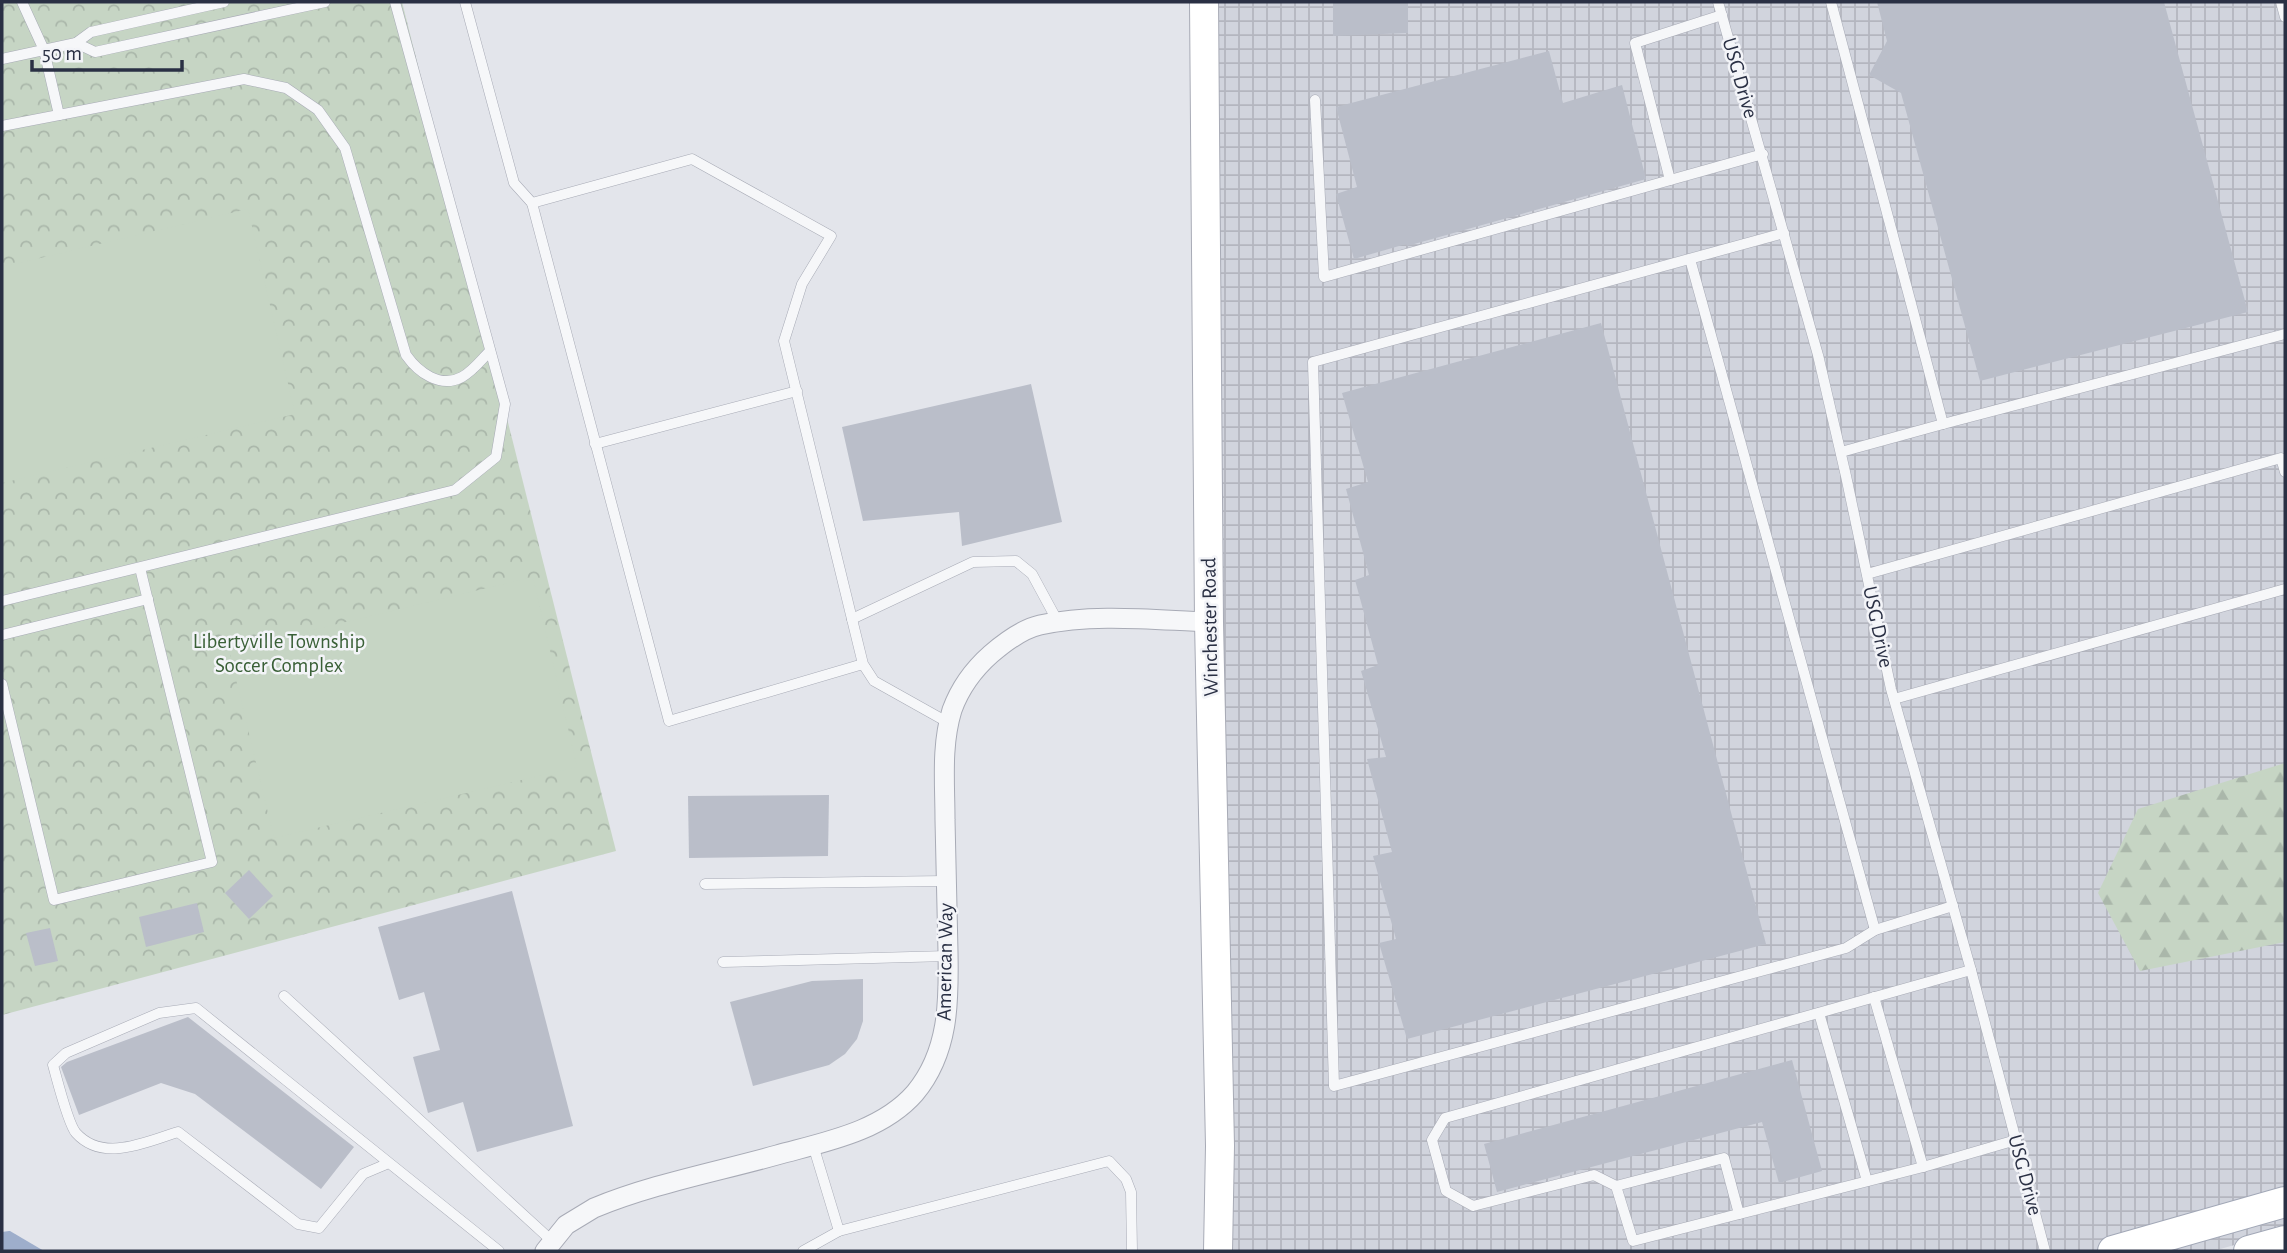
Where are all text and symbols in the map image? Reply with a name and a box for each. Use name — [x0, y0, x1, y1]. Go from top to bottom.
scale bar — [32, 28, 182, 72]
street label: USG Drive — [1718, 35, 1762, 121]
text: 50 m — [42, 43, 82, 64]
street label: Winchester Road — [1198, 557, 1222, 697]
street label: USG Drive — [1859, 584, 1897, 670]
park label: Libertyville Township Soccer Complex — [193, 631, 365, 676]
street label: American Way — [933, 903, 957, 1021]
street label: USG Drive — [2004, 1132, 2046, 1218]

